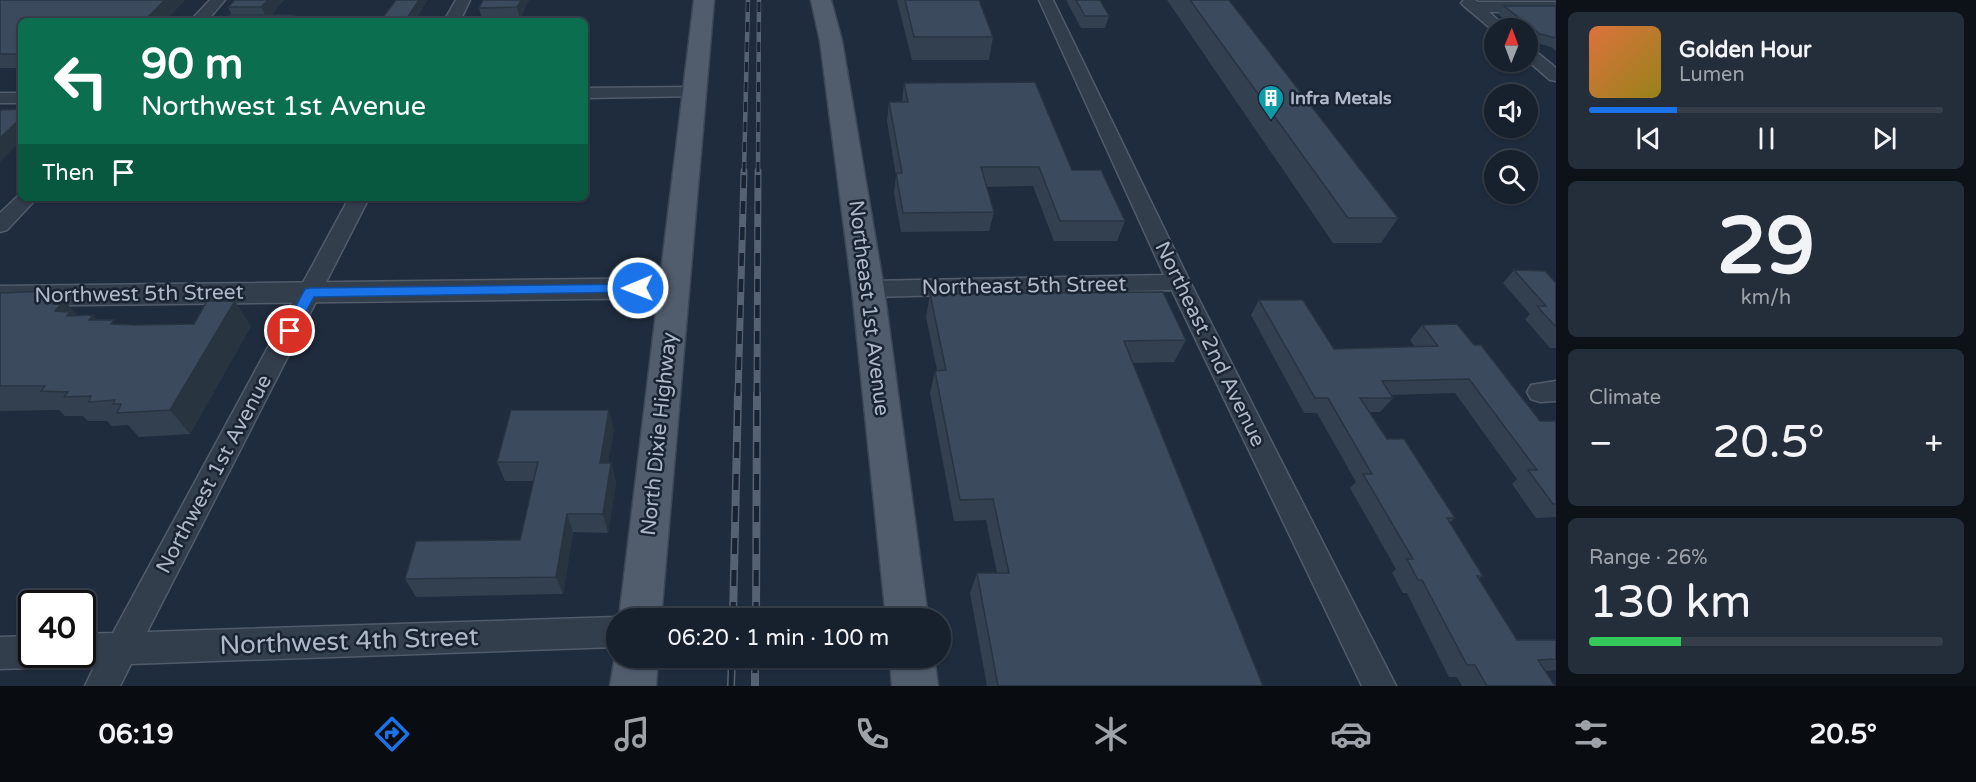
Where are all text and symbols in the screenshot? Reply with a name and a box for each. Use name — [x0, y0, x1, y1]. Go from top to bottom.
north arrow — [1484, 18, 1538, 72]
map controls — [1484, 18, 1538, 204]
text: Golden Hour — [1679, 37, 1811, 63]
text: 90 m — [141, 39, 243, 90]
icon: left — [42, 42, 120, 120]
text: Lumen — [1679, 63, 1745, 87]
building icon: Infra Metals — [1256, 83, 1286, 121]
button: sound — [1484, 84, 1538, 138]
place label: Infra Metals — [1290, 87, 1392, 109]
text: Northwest 1st Avenue — [141, 90, 426, 123]
icon: previous — [1632, 122, 1665, 155]
icon: pause — [1750, 122, 1783, 155]
icon: next — [1868, 122, 1901, 155]
button: search — [1484, 150, 1538, 204]
icon: arrive — [107, 156, 140, 189]
text: Then — [42, 160, 95, 186]
street label: Northeast 1st Avenue — [843, 199, 895, 417]
text: 29 — [1717, 200, 1815, 294]
street label: Northeast 2nd Avenue — [1149, 237, 1271, 451]
position arrow — [606, 256, 670, 320]
street label: Northeast 5th Street — [921, 272, 1127, 300]
street label: Northwest 5th Street — [34, 280, 244, 308]
text: km/h — [1741, 286, 1791, 310]
pin — [264, 305, 315, 356]
icon: arrive — [273, 314, 306, 347]
street label: North Dixie Highway — [636, 331, 682, 537]
street label: Northwest 1st Avenue — [151, 370, 277, 578]
text: Climate — [1589, 386, 1661, 410]
text: 20.5° — [1712, 416, 1825, 470]
text: − — [1589, 424, 1613, 463]
text: + — [1924, 424, 1943, 463]
text: Range · 26% — [1589, 546, 1708, 570]
text: 130 km — [1589, 576, 1751, 630]
speed limit sign: 40 — [18, 590, 96, 668]
street label: Northwest 4th Street — [219, 621, 479, 661]
text: 06:20 · 1 min · 100 m — [668, 625, 889, 651]
icon: directions — [371, 713, 413, 755]
icon: music — [611, 713, 653, 755]
icon: phone — [851, 713, 893, 755]
icon: climate — [1090, 713, 1132, 755]
icon: car — [1330, 713, 1372, 755]
icon: filters — [1570, 713, 1612, 755]
text: 06:19 — [99, 718, 174, 751]
text: 20.5° — [1810, 718, 1877, 751]

